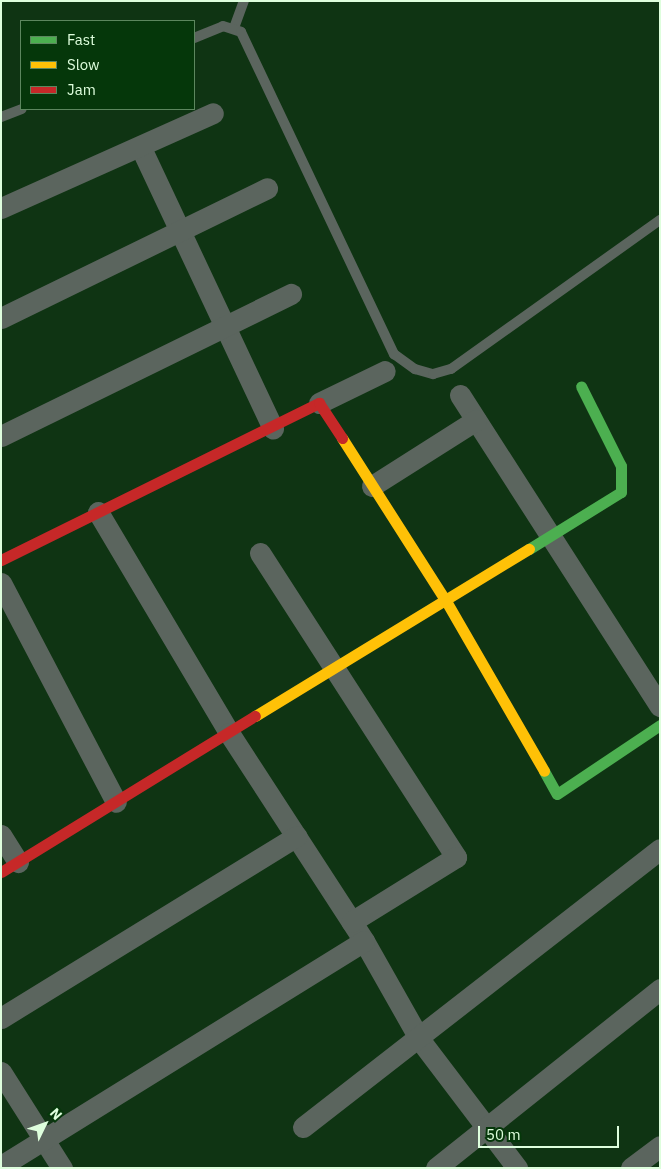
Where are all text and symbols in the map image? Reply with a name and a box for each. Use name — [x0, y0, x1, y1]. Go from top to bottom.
legend — [20, 20, 195, 110]
text: Fast — [67, 30, 95, 49]
text: Slow — [67, 55, 100, 74]
text: Jam — [67, 80, 96, 99]
north arrow — [20, 1099, 70, 1149]
text: N — [46, 1104, 66, 1124]
scale bar — [481, 1116, 622, 1148]
text: 50 m — [486, 1125, 521, 1144]

